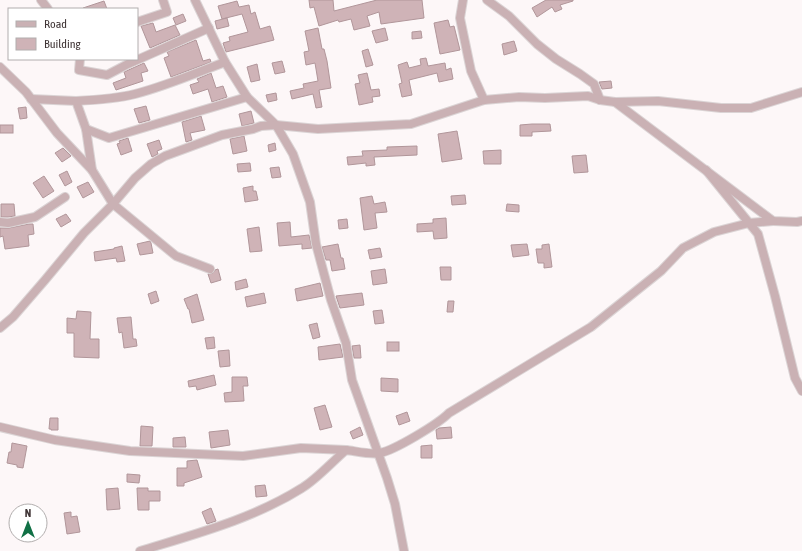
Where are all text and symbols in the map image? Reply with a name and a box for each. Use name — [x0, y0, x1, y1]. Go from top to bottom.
legend — [8, 8, 138, 60]
text: Road — [44, 17, 67, 31]
text: Building — [44, 37, 82, 51]
north arrow — [8, 503, 48, 543]
text: N — [25, 507, 31, 519]

